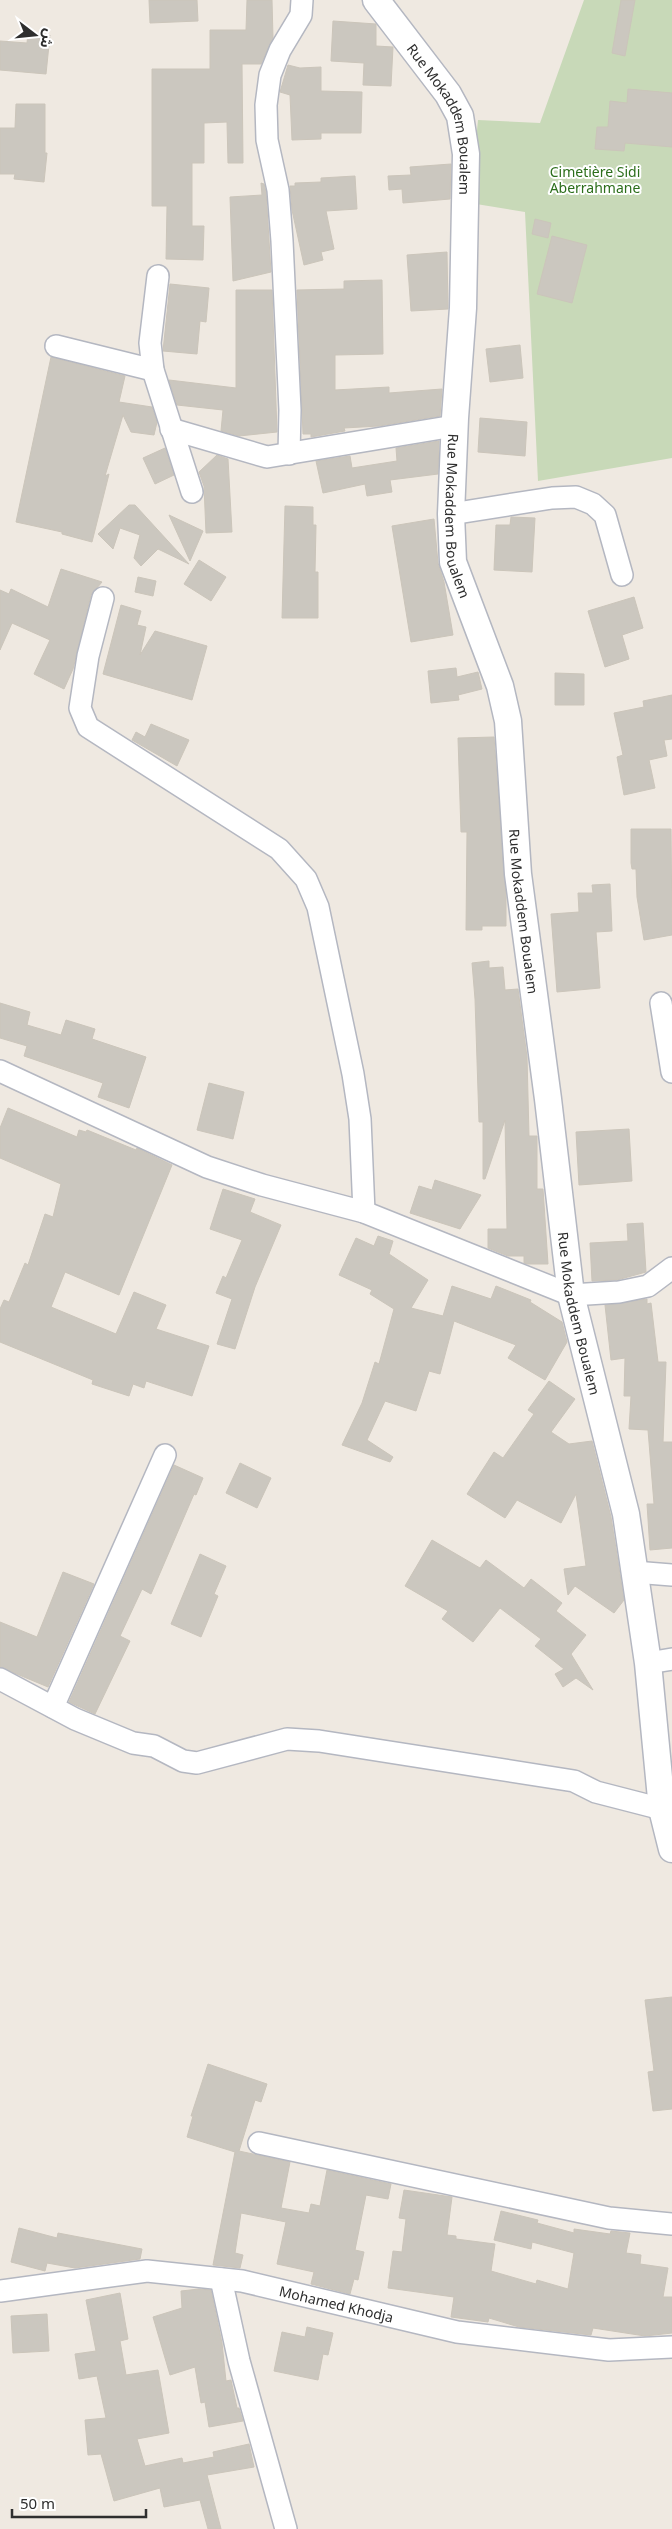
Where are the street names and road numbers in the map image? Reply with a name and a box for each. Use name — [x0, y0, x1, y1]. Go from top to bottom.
street label: Rue Mokaddem Boualem — [403, 39, 475, 195]
street label: Rue Mokaddem Boualem — [441, 433, 475, 601]
street label: Rue Mokaddem Boualem — [506, 828, 543, 995]
street label: Rue Mokaddem Boualem — [554, 1231, 605, 1397]
street label: Mohamed Khodja — [277, 2281, 396, 2326]

